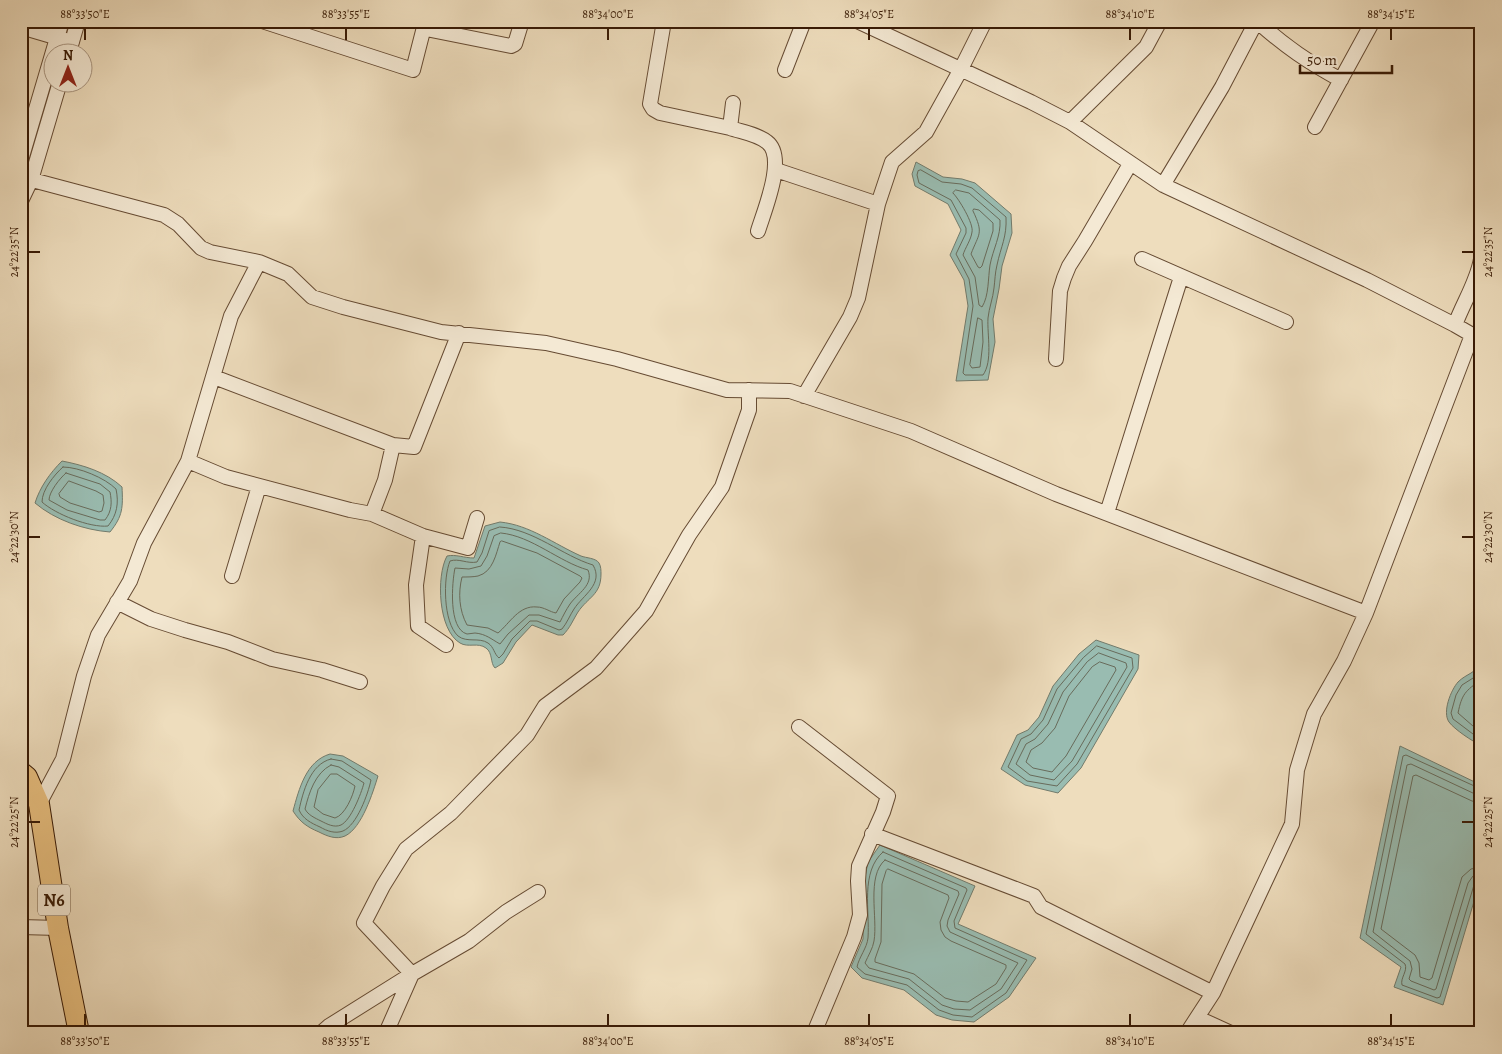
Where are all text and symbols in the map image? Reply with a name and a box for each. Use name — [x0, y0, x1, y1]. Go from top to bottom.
text: 88°33'50"E — [60, 6, 110, 22]
text: 88°33'55"E — [322, 6, 370, 22]
text: 88°34'00"E — [582, 6, 634, 22]
text: 88°34'05"E — [844, 6, 894, 22]
text: 88°34'10"E — [1106, 6, 1154, 22]
text: 88°34'15"E — [1367, 6, 1415, 22]
north arrow — [42, 42, 92, 92]
scale bar — [1300, 42, 1392, 74]
text: N — [63, 46, 73, 65]
text: 50 m — [1307, 50, 1337, 70]
text: 24°22'35"N — [6, 226, 22, 277]
text: 24°22'35"N — [1480, 226, 1496, 277]
text: 24°22'30"N — [6, 511, 22, 563]
text: 24°22'30"N — [1480, 511, 1496, 563]
text: 24°22'25"N — [6, 796, 22, 848]
text: 24°22'25"N — [1480, 796, 1496, 848]
road number: N6 — [38, 884, 70, 916]
text: 88°33'50"E — [60, 1033, 110, 1049]
text: 88°33'55"E — [322, 1033, 370, 1049]
text: 88°34'00"E — [582, 1033, 634, 1049]
text: 88°34'05"E — [844, 1033, 894, 1049]
text: 88°34'10"E — [1106, 1033, 1154, 1049]
text: 88°34'15"E — [1367, 1033, 1415, 1049]

